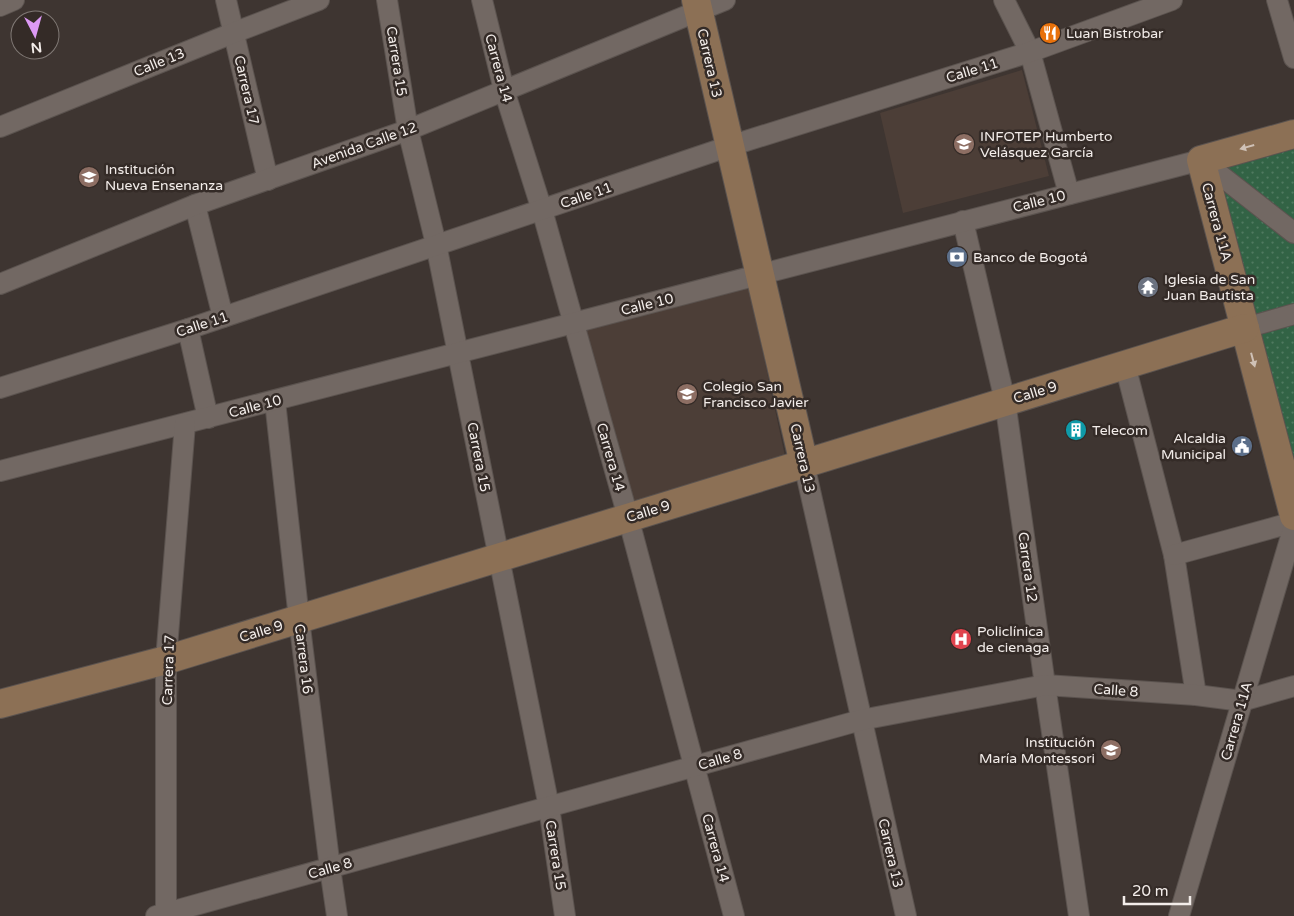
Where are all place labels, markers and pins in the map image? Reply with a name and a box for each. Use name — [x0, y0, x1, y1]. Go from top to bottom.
restaurant icon: Luan Bistrobar — [1038, 21, 1062, 45]
place label: Luan Bistrobar — [1066, 25, 1164, 42]
place label: INFOTEP Humberto Velásquez García — [980, 128, 1113, 161]
school or university icon: INFOTEP Humberto Velásquez García — [952, 132, 976, 156]
place label: Institución Nueva Ensenanza — [105, 161, 223, 194]
school or university icon: Institución Nueva Ensenanza — [77, 165, 101, 189]
bank icon: Banco de Bogotá — [945, 245, 969, 269]
place label: Banco de Bogotá — [973, 249, 1088, 266]
place label: Iglesia de San Juan Bautista — [1164, 271, 1255, 304]
temple icon: Iglesia de San Juan Bautista — [1136, 275, 1160, 299]
place label: Colegio San Francisco Javier — [703, 378, 809, 411]
school or university icon: Colegio San Francisco Javier — [675, 382, 699, 406]
building icon: Telecom — [1064, 418, 1088, 442]
place label: Telecom — [1092, 422, 1148, 439]
place label: Alcaldia Municipal — [1161, 430, 1226, 463]
public building icon: Alcaldia Municipal — [1230, 434, 1254, 458]
place label: Policlínica de cienaga — [977, 623, 1049, 656]
hospital icon: Policlínica de cienaga — [949, 627, 973, 651]
place label: Institución María Montessori — [979, 734, 1095, 767]
school or university icon: Institución María Montessori — [1099, 738, 1123, 762]

